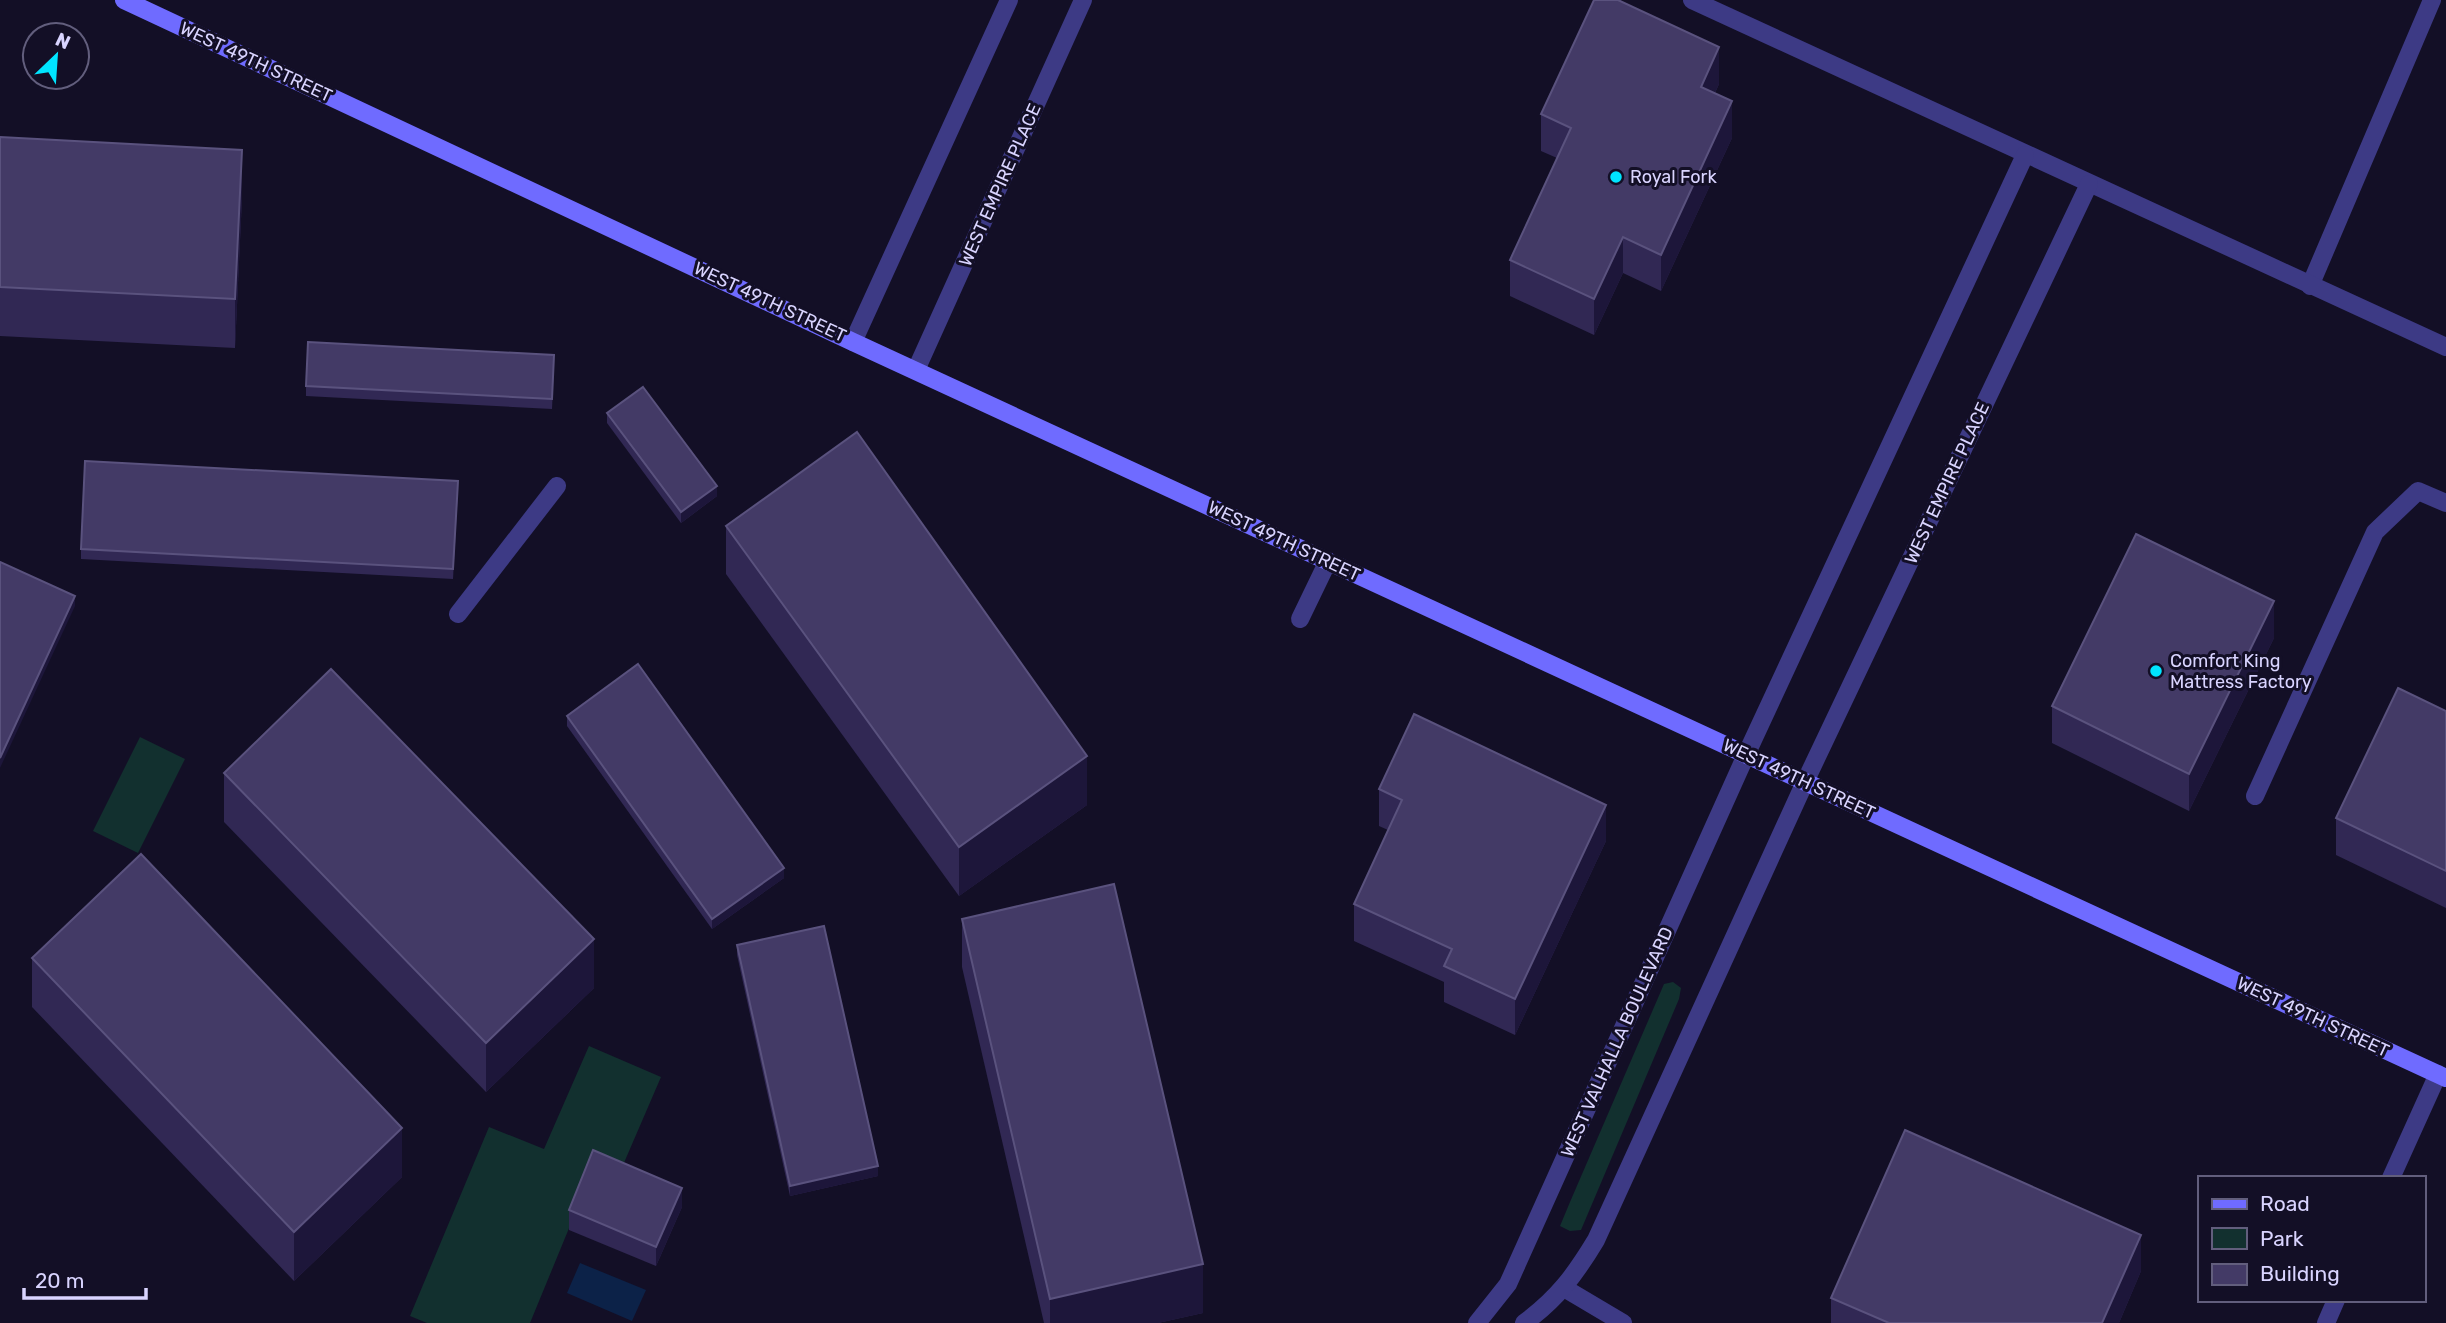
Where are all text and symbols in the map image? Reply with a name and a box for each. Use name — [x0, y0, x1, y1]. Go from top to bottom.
street label: WEST 49TH STREET — [176, 17, 336, 107]
north arrow — [21, 21, 91, 91]
text: N — [52, 28, 74, 54]
street label: WEST EMPIRE PLACE — [954, 100, 1046, 270]
place label: Royal Fork — [1630, 166, 1717, 188]
marker: Royal Fork — [1608, 169, 1624, 185]
street label: WEST 49TH STREET — [690, 257, 850, 347]
street label: WEST EMPIRE PLACE — [1900, 399, 1994, 567]
street label: WEST 49TH STREET — [1204, 496, 1364, 586]
place label: Comfort King Mattress Factory — [2170, 650, 2312, 693]
marker: Comfort King Mattress Factory — [2148, 663, 2164, 679]
street label: WEST 49TH STREET — [1719, 734, 1879, 824]
street label: WEST VALHALLA BOULEVARD — [1556, 924, 1678, 1160]
street label: WEST 49TH STREET — [2233, 972, 2393, 1062]
legend — [2198, 1176, 2425, 1302]
text: Road — [2260, 1191, 2310, 1216]
text: Park — [2260, 1226, 2304, 1251]
scale bar — [24, 1256, 147, 1300]
text: Building — [2260, 1261, 2340, 1286]
text: 20 m — [35, 1268, 84, 1293]

